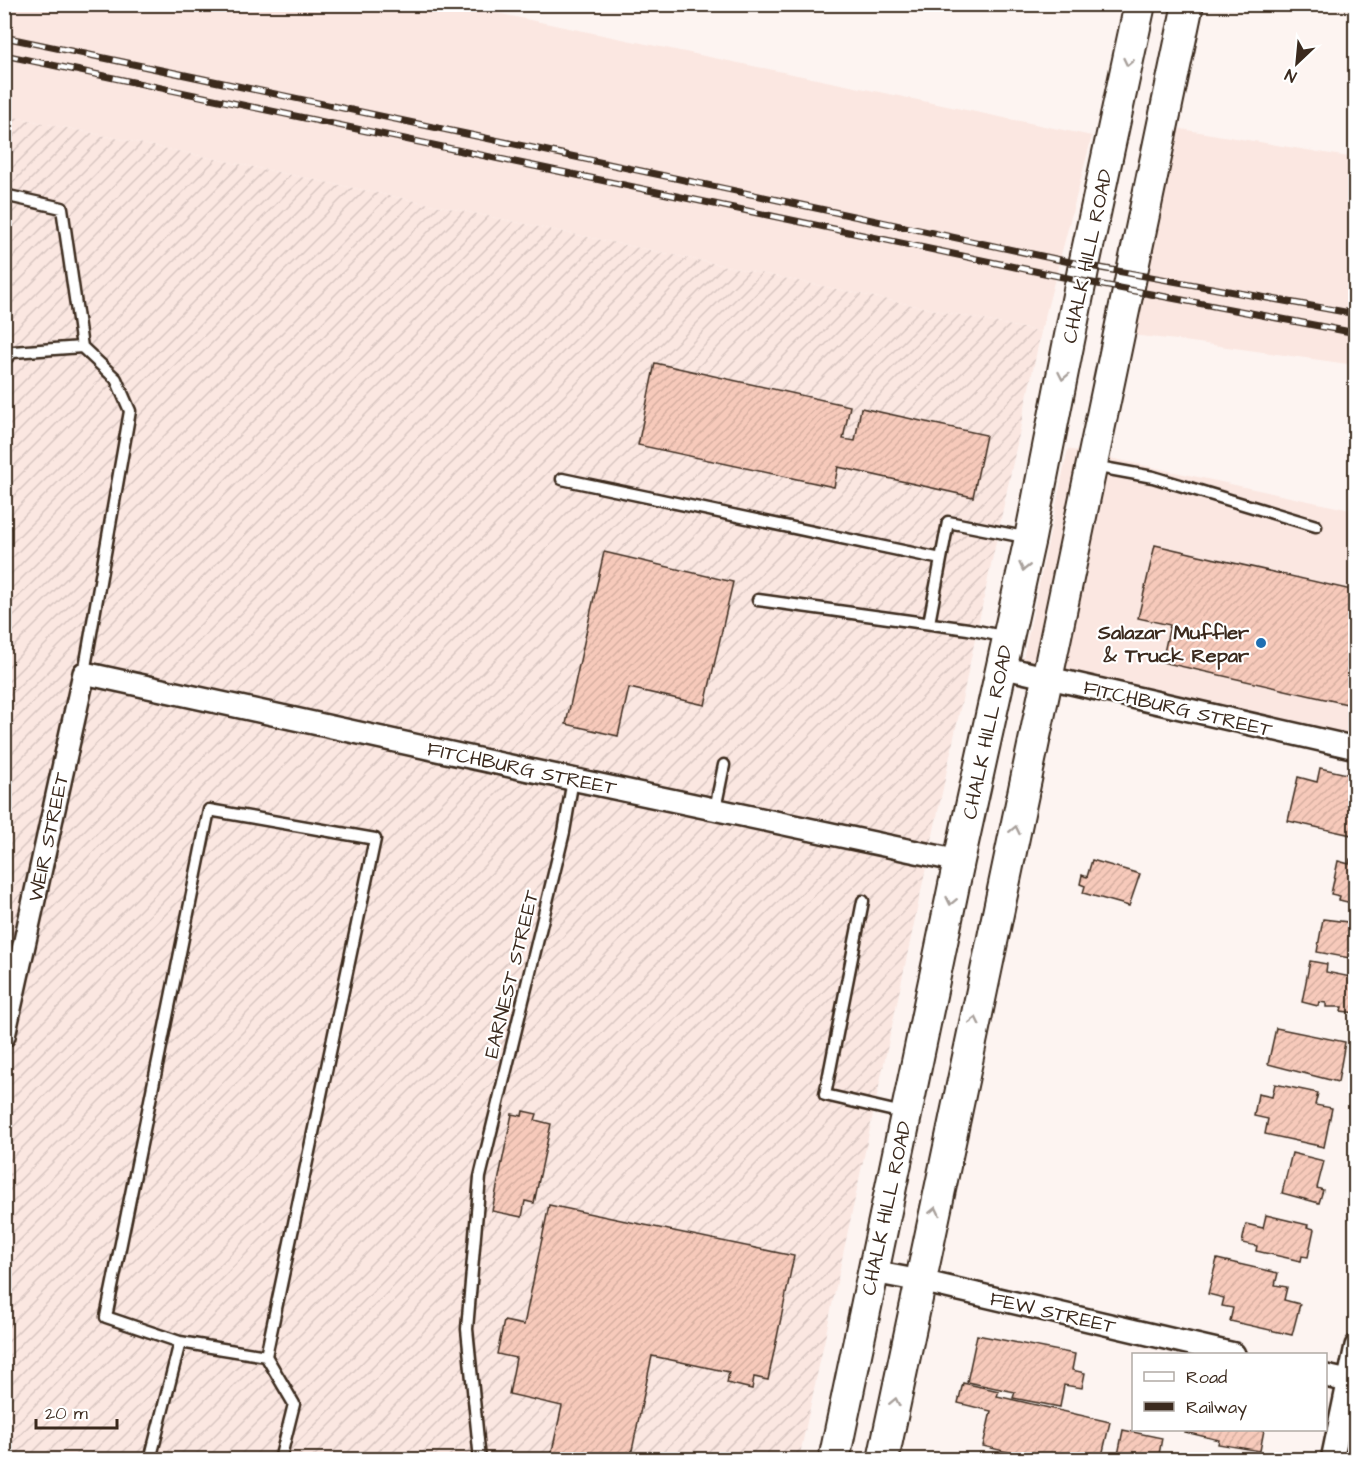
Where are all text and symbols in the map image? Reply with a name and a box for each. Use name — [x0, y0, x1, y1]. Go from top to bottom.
north arrow — [1267, 33, 1327, 93]
one-way arrow — [1122, 56, 1135, 66]
text: N — [1282, 63, 1300, 88]
street label: CHALK HILL ROAD — [1056, 167, 1120, 346]
one-way arrow — [1057, 371, 1070, 381]
one-way arrow — [1018, 562, 1031, 572]
place label: Salazar Muffler & Truck Repar — [1097, 619, 1250, 670]
marker: Salazar Muffler & Truck Repar — [1254, 636, 1268, 650]
street label: CHALK HILL ROAD — [956, 643, 1020, 822]
street label: FITCHBURG STREET — [1081, 674, 1275, 744]
street label: FITCHBURG STREET — [425, 735, 620, 803]
street label: WEIR STREET — [22, 769, 76, 905]
one-way arrow — [1008, 825, 1021, 835]
street label: EARNEST STREET — [478, 887, 547, 1061]
one-way arrow — [945, 896, 958, 906]
one-way arrow — [968, 1016, 981, 1026]
street label: CHALK HILL ROAD — [855, 1119, 919, 1298]
one-way arrow — [928, 1207, 941, 1217]
street label: FEW STREET — [987, 1285, 1119, 1341]
legend — [1132, 1353, 1327, 1431]
text: Road — [1186, 1365, 1227, 1390]
scale bar — [36, 1392, 117, 1430]
text: Railway — [1186, 1395, 1247, 1421]
one-way arrow — [888, 1398, 901, 1408]
text: 20 m — [45, 1401, 88, 1426]

